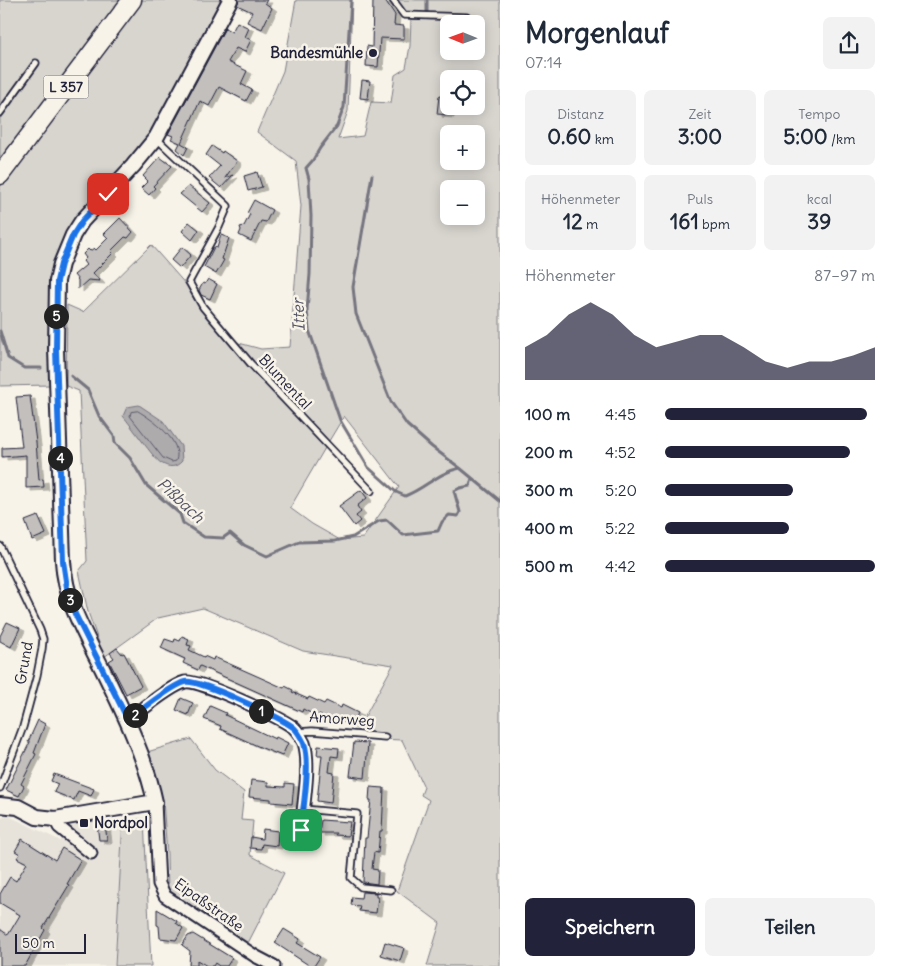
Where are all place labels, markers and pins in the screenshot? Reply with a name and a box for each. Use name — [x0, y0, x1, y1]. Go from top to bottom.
place label: Bandesmühle — [270, 43, 363, 62]
marker: Bandesmühle — [367, 47, 379, 59]
pin — [87, 173, 129, 215]
pin: 5 — [44, 304, 68, 328]
pin: 4 — [48, 446, 72, 470]
pin: 3 — [58, 588, 82, 612]
pin: 1 — [248, 698, 274, 724]
pin: 2 — [122, 702, 148, 728]
pin — [280, 809, 322, 851]
place label: Nordpol — [94, 813, 148, 833]
marker: Nordpol — [78, 817, 90, 829]

